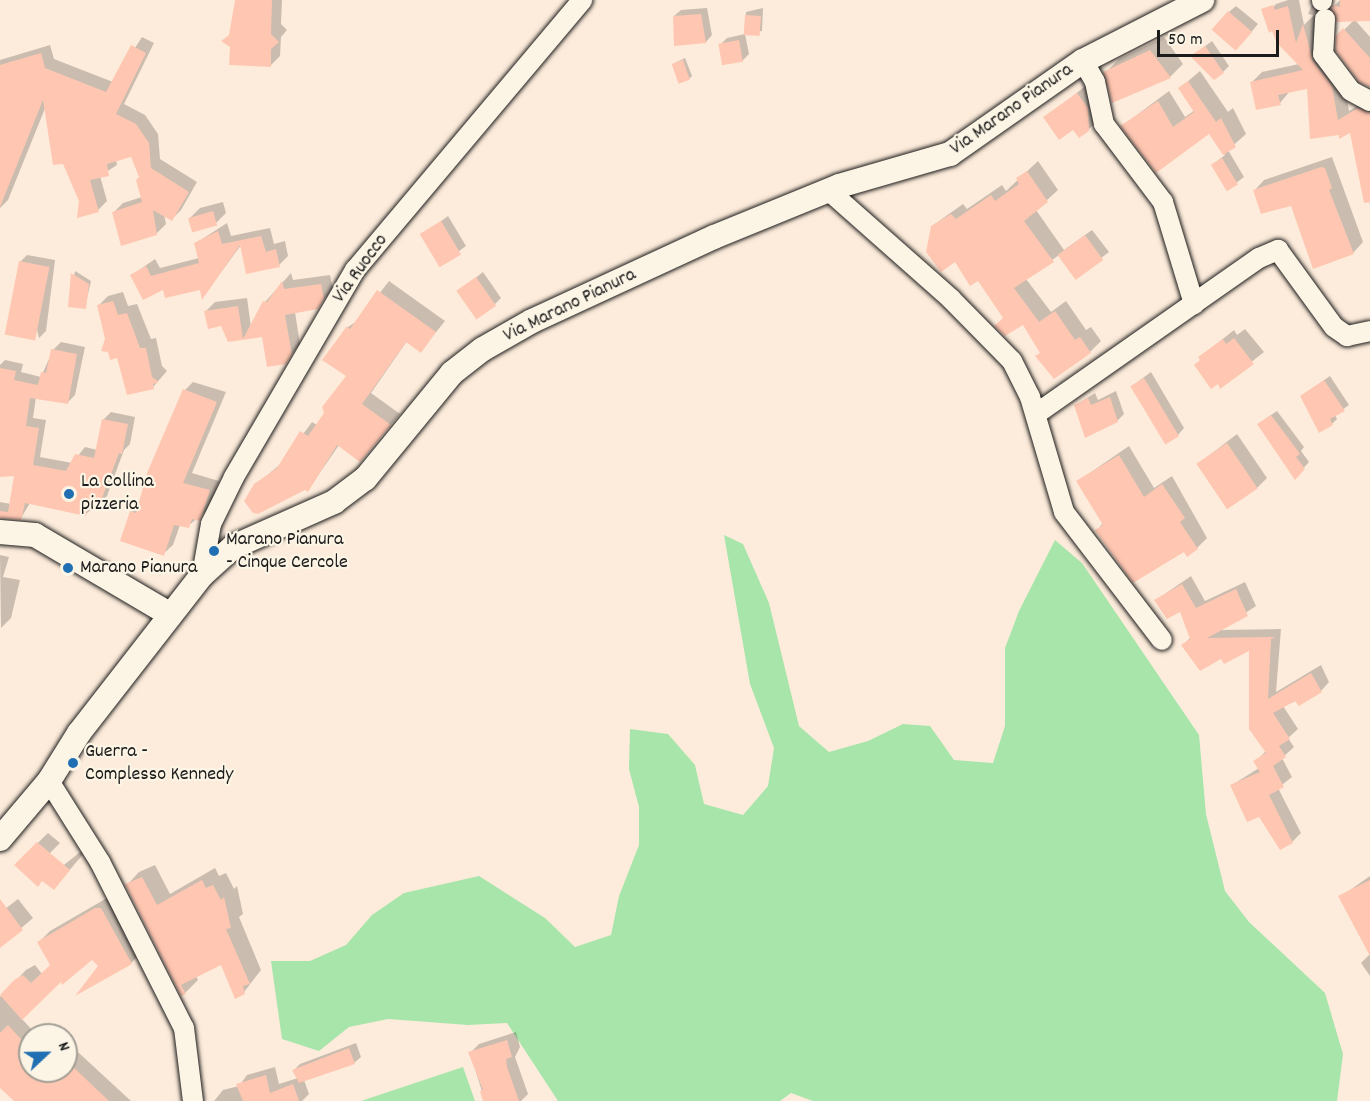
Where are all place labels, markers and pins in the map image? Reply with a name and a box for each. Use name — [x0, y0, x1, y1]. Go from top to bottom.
place label: La Collina pizzeria — [81, 470, 154, 517]
marker: La Collina pizzeria — [62, 487, 76, 501]
place label: Marano Pianura - Cinque Cercole — [226, 528, 348, 575]
marker: Marano Pianura - Cinque Cercole — [207, 544, 221, 558]
place label: Marano Pianura — [80, 556, 197, 580]
marker: Marano Pianura — [61, 561, 75, 575]
place label: Guerra - Complesso Kennedy — [85, 740, 233, 787]
marker: Guerra - Complesso Kennedy — [66, 756, 80, 770]

